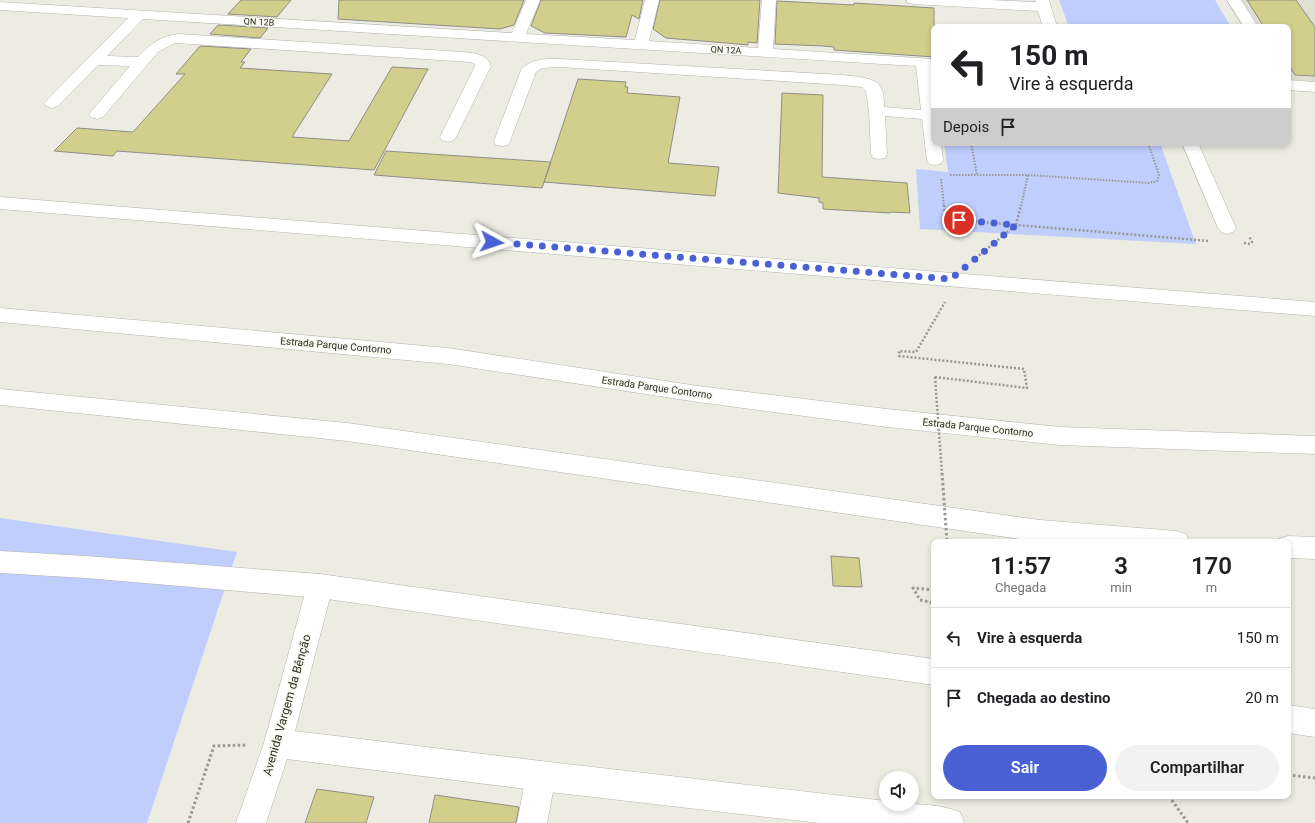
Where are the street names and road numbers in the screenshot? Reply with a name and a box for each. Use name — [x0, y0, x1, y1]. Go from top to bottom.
street label: QN 12B — [243, 16, 275, 28]
street label: QN 12A — [710, 44, 742, 56]
street label: Estrada Parque Contorno — [280, 335, 392, 356]
street label: Estrada Parque Contorno — [601, 374, 713, 401]
street label: Estrada Parque Contorno — [922, 416, 1034, 439]
street label: Avenida Vargem da Bênção — [260, 633, 314, 777]

